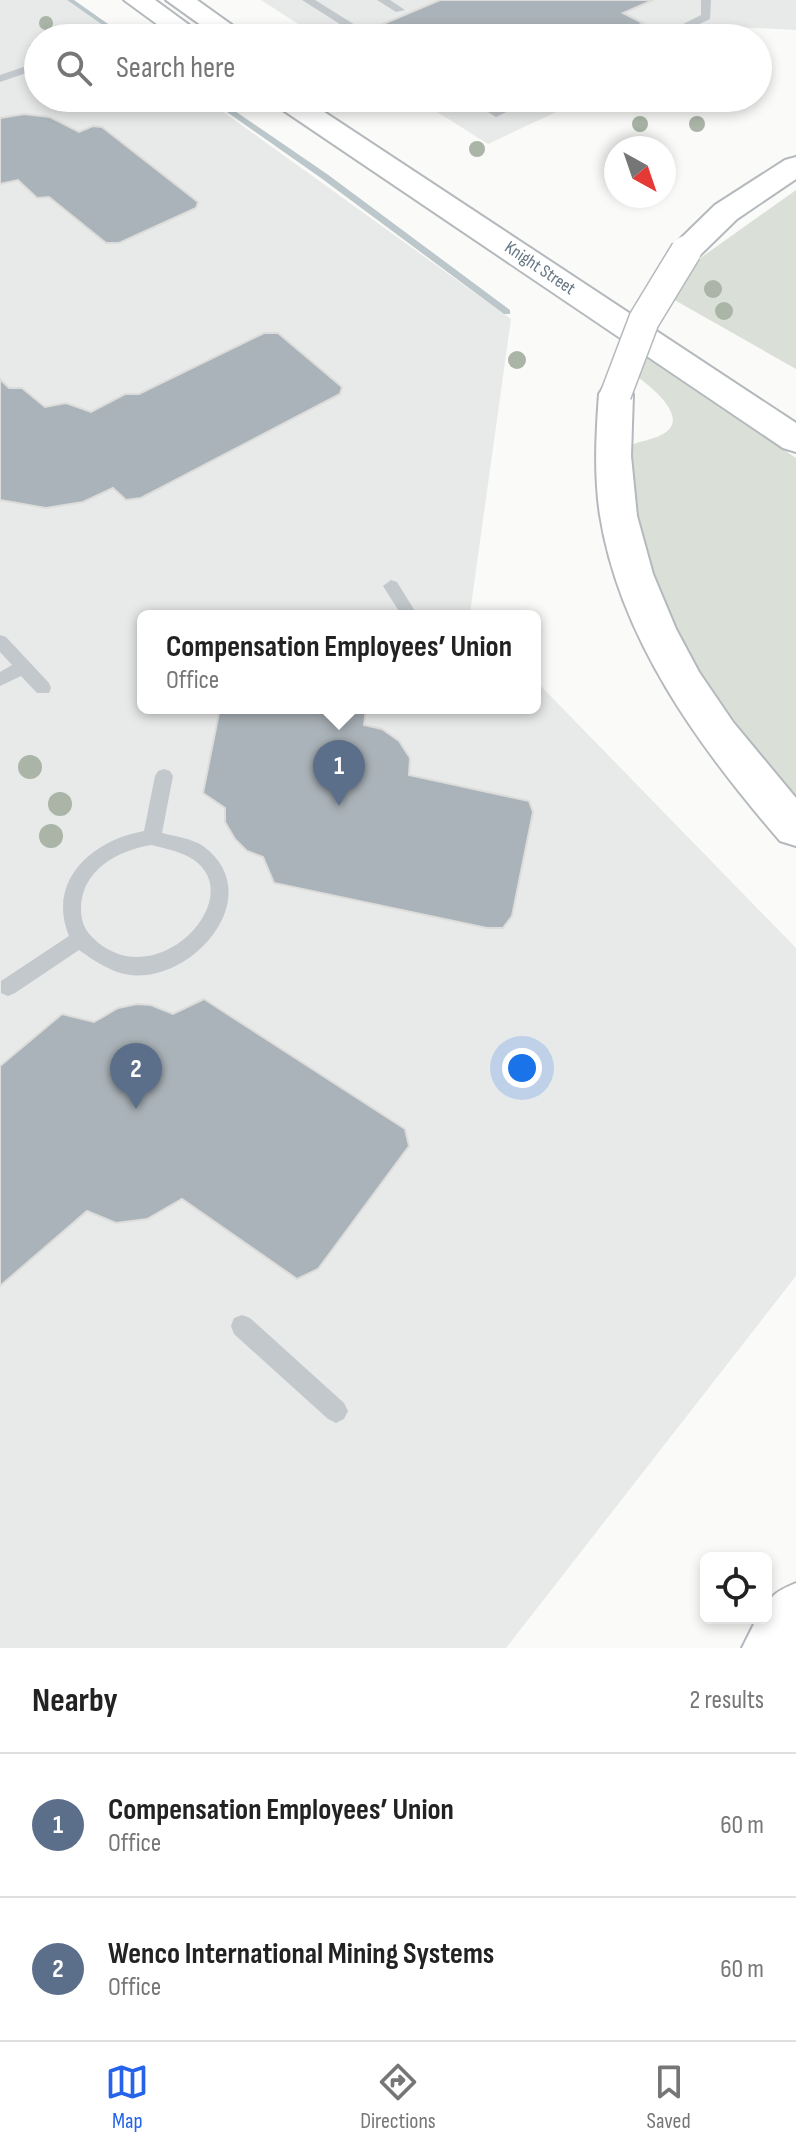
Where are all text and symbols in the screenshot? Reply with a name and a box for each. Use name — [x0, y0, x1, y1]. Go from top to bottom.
search box — [24, 24, 772, 112]
icon: search — [52, 46, 96, 90]
text: Search here — [116, 50, 235, 86]
north arrow — [604, 136, 676, 208]
street label: Knight Street — [501, 237, 580, 299]
popup — [137, 610, 541, 714]
text: Compensation Employees’ Union — [166, 629, 512, 665]
text: Office — [166, 665, 219, 696]
pin: 1 — [313, 740, 365, 806]
pin: 2 — [110, 1043, 162, 1109]
your location — [502, 1048, 542, 1088]
map controls — [700, 1552, 772, 1624]
button: locate — [700, 1552, 772, 1624]
text: Nearby — [32, 1680, 118, 1721]
text: 2 results — [690, 1685, 764, 1716]
text: Compensation Employees’ Union — [108, 1792, 454, 1828]
text: 1 — [53, 1810, 63, 1841]
text: 60 m — [720, 1810, 764, 1841]
text: Office — [108, 1828, 161, 1859]
text: Wenco International Mining Systems — [108, 1936, 494, 1972]
text: 2 — [52, 1954, 64, 1985]
text: 60 m — [720, 1954, 764, 1985]
text: Office — [108, 1972, 161, 2003]
tab: Map — [105, 2060, 149, 2135]
tab: Directions — [360, 2060, 436, 2135]
tab: Saved — [647, 2060, 691, 2135]

